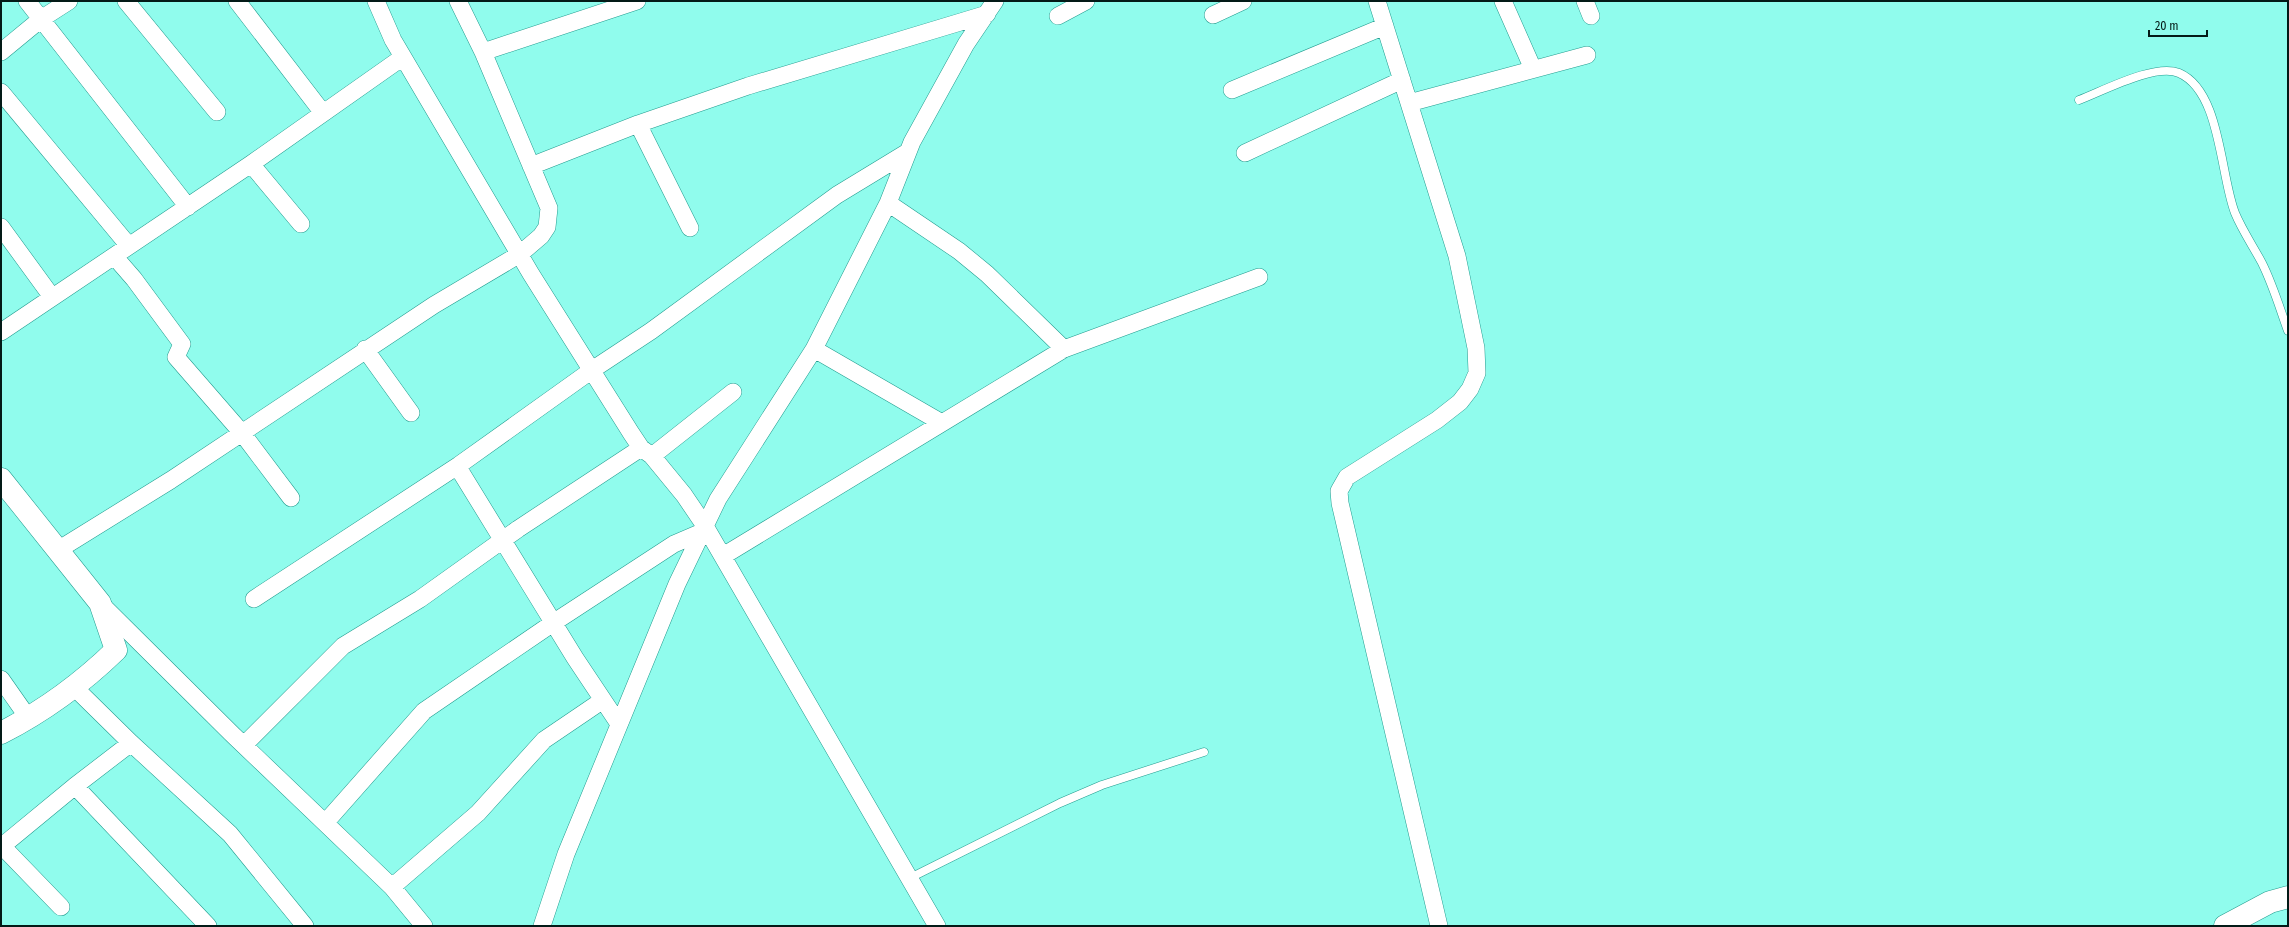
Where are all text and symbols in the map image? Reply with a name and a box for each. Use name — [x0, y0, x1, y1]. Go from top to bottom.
scale bar — [2149, 12, 2207, 38]
text: 20 m — [2155, 19, 2179, 33]

